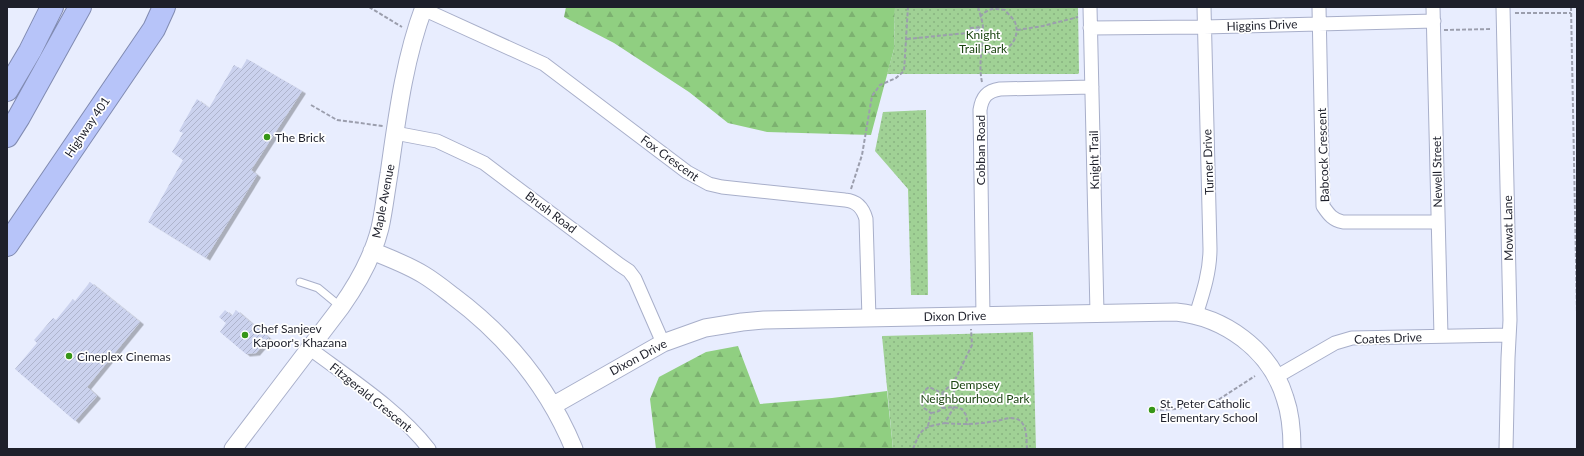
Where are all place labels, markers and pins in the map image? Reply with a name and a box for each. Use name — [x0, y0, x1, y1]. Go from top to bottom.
place label: The Brick — [275, 130, 326, 145]
marker: The Brick — [262, 132, 272, 142]
place label: Chef Sanjeev Kapoor's Khazana — [253, 321, 347, 350]
marker: Chef Sanjeev Kapoor's Khazana — [240, 330, 250, 340]
place label: Cineplex Cinemas — [77, 349, 171, 364]
marker: Cineplex Cinemas — [64, 351, 74, 361]
place label: St. Peter Catholic Elementary School — [1160, 396, 1258, 425]
marker: St. Peter Catholic Elementary School — [1147, 405, 1157, 415]

